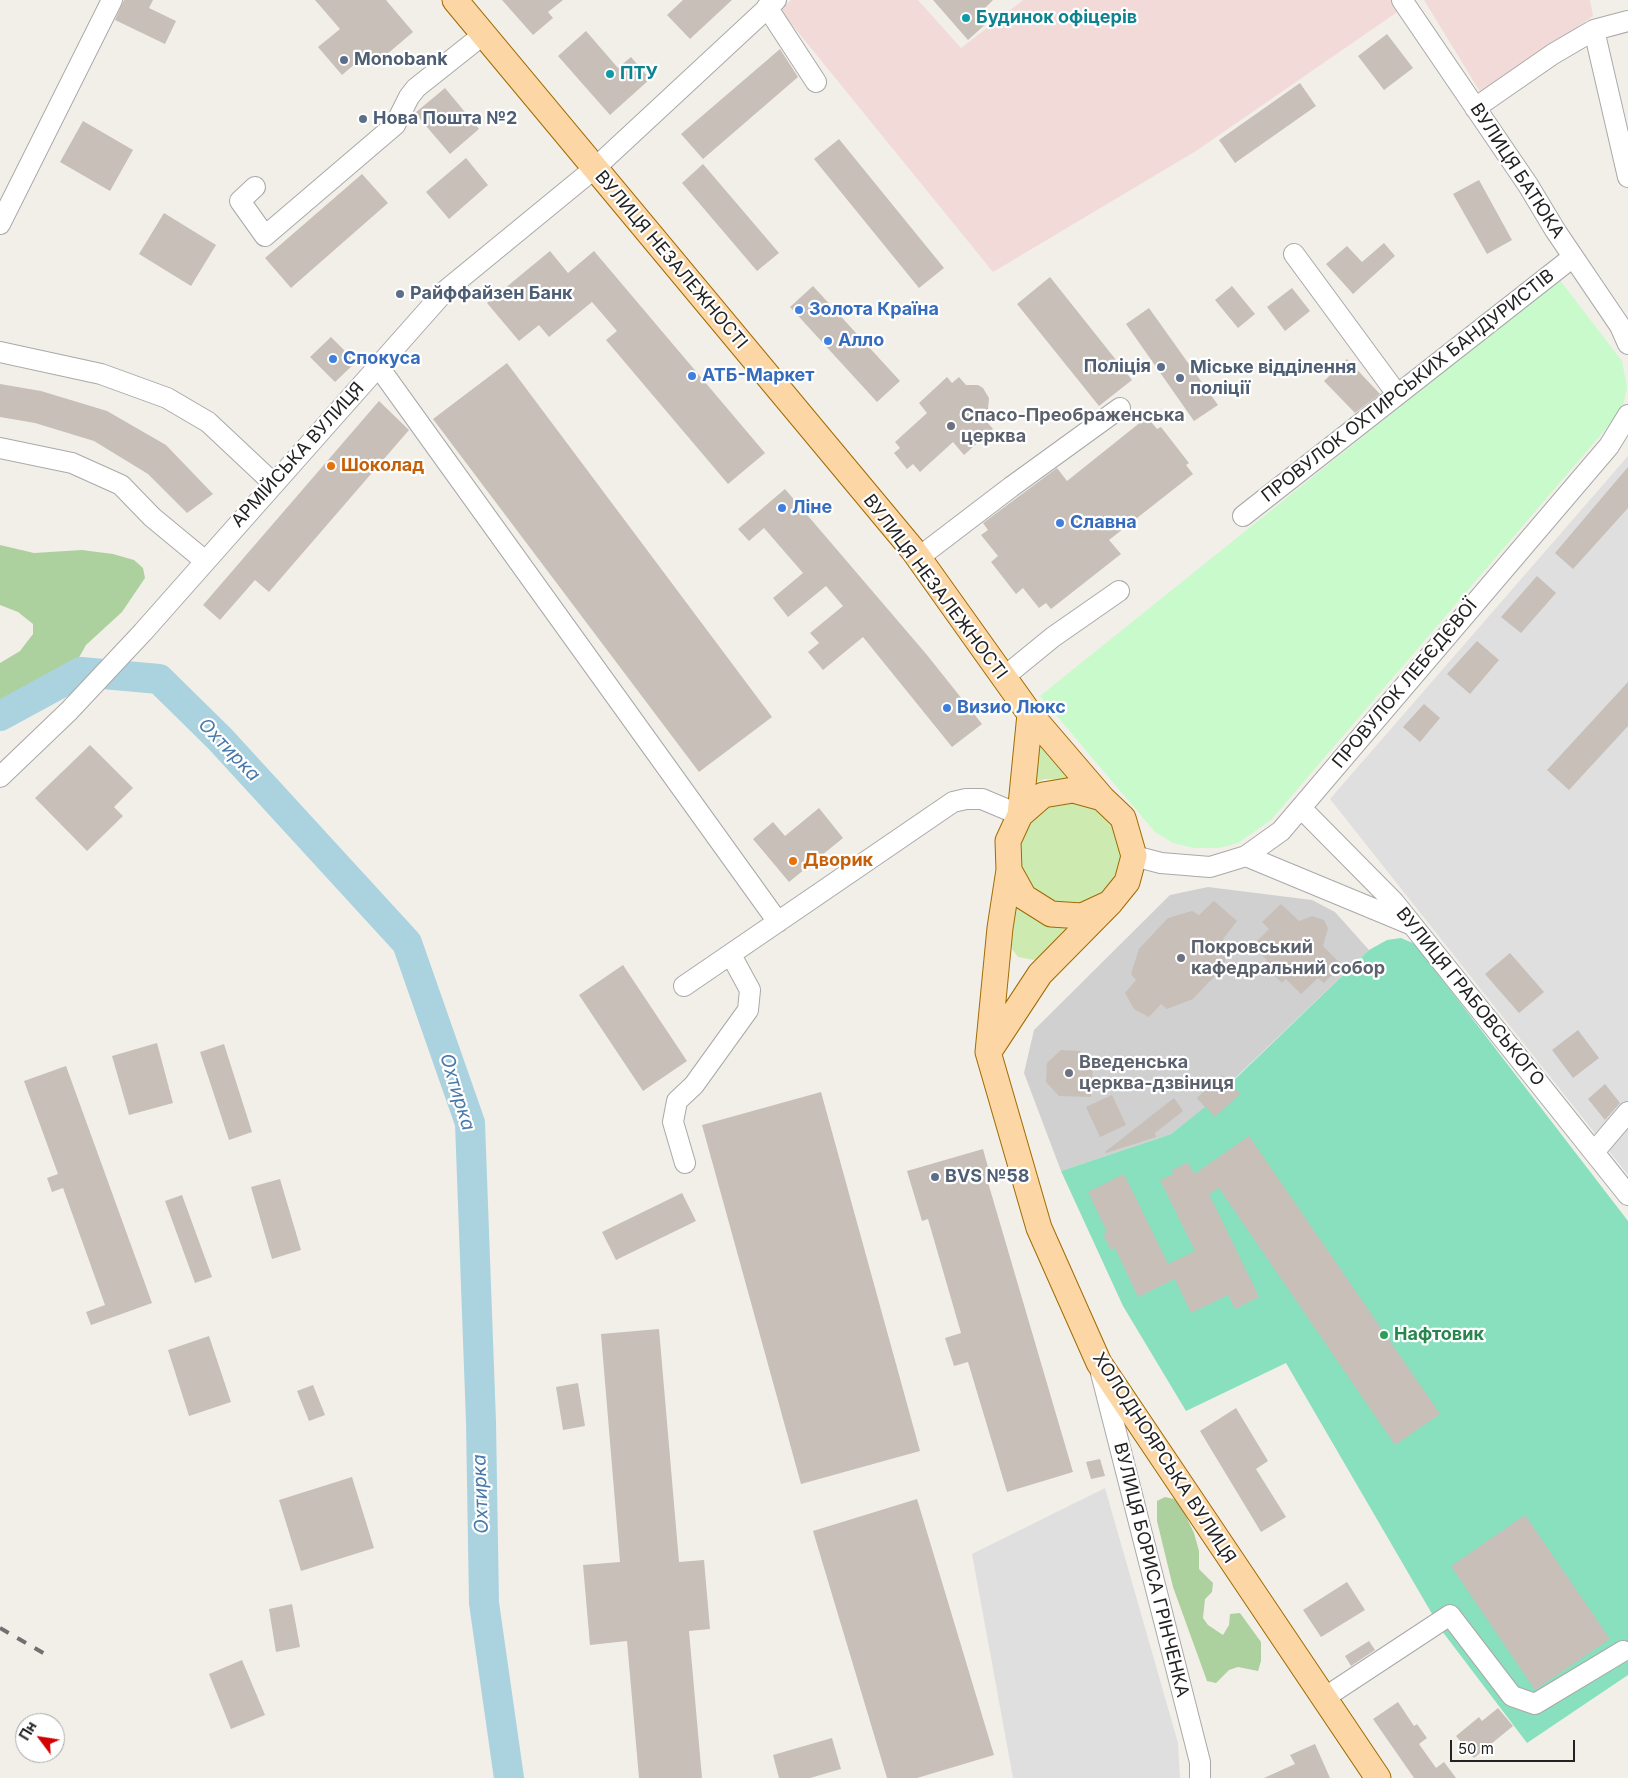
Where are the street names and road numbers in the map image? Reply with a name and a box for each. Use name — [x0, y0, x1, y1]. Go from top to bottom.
street label: ВУЛИЦЯ БАТЮКА — [1465, 99, 1569, 243]
street label: ВУЛИЦЯ НЕЗАЛЕЖНОСТІ — [590, 167, 752, 353]
street label: ПРОВУЛОК ОХТИРСЬКИХ БАНДУРИСТІВ — [1257, 265, 1559, 507]
street label: АРМІЙСЬКА ВУЛИЦЯ — [227, 378, 369, 532]
street label: ВУЛИЦЯ НЕЗАЛЕЖНОСТІ — [858, 490, 1012, 684]
street label: ПРОВУЛОК ЛЕБЄДЄВОЇ — [1328, 595, 1482, 773]
street label: ВУЛИЦЯ ГРАБОВСЬКОГО — [1391, 903, 1549, 1091]
street label: ХОЛОДНОЯРСЬКА ВУЛИЦЯ — [1088, 1349, 1240, 1567]
street label: ВУЛИЦЯ БОРИСА ГРІНЧЕНКА — [1109, 1440, 1193, 1700]

